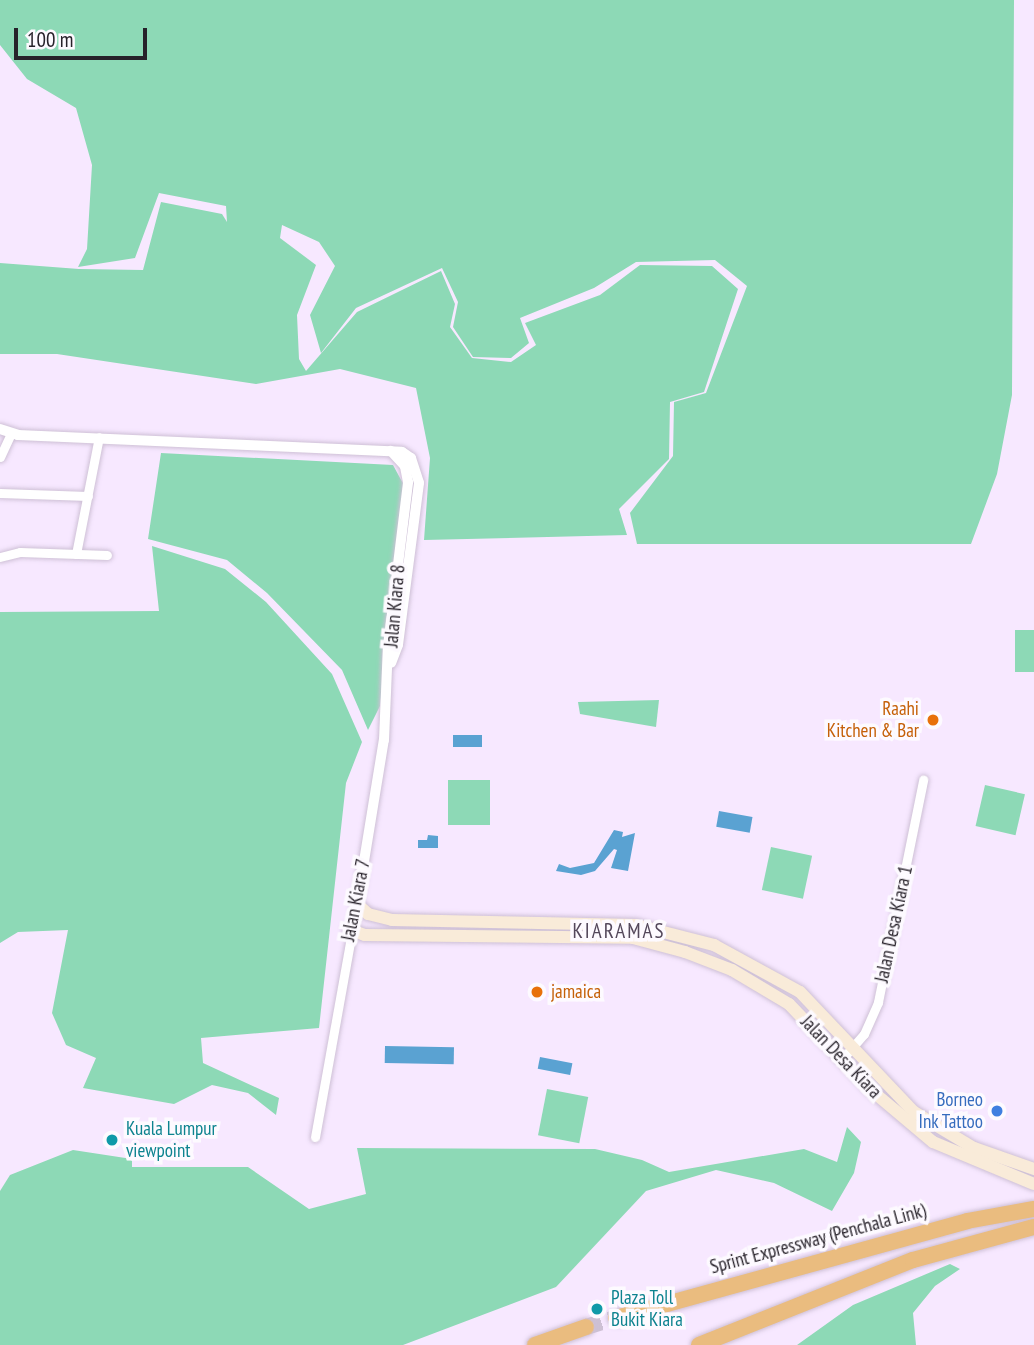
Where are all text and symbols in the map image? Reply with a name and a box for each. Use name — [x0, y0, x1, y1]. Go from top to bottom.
scale bar — [18, 14, 150, 58]
text: 100 m — [27, 26, 73, 53]
street label: Jalan Kiara 8 — [380, 564, 410, 648]
place label: Raahi Kitchen & Bar — [827, 698, 919, 742]
marker: Raahi Kitchen & Bar — [925, 712, 941, 728]
street label: Jalan Kiara 7 — [337, 857, 375, 943]
street label: Jalan Desa Kiara 1 — [870, 863, 918, 985]
district label: KIARAMAS — [573, 918, 665, 944]
place label: jamaica — [551, 981, 601, 1003]
marker: jamaica — [529, 984, 545, 1000]
street label: Jalan Desa Kiara — [796, 1011, 886, 1103]
place label: Borneo Ink Tattoo — [918, 1089, 983, 1133]
marker: Borneo Ink Tattoo — [989, 1103, 1005, 1119]
place label: Kuala Lumpur viewpoint — [126, 1118, 217, 1162]
marker: Kuala Lumpur viewpoint — [104, 1132, 120, 1148]
street label: Sprint Expressway (Penchala Link) — [707, 1199, 929, 1279]
place label: Plaza Toll Bukit Kiara — [611, 1287, 683, 1331]
marker: Plaza Toll Bukit Kiara — [589, 1301, 605, 1317]

